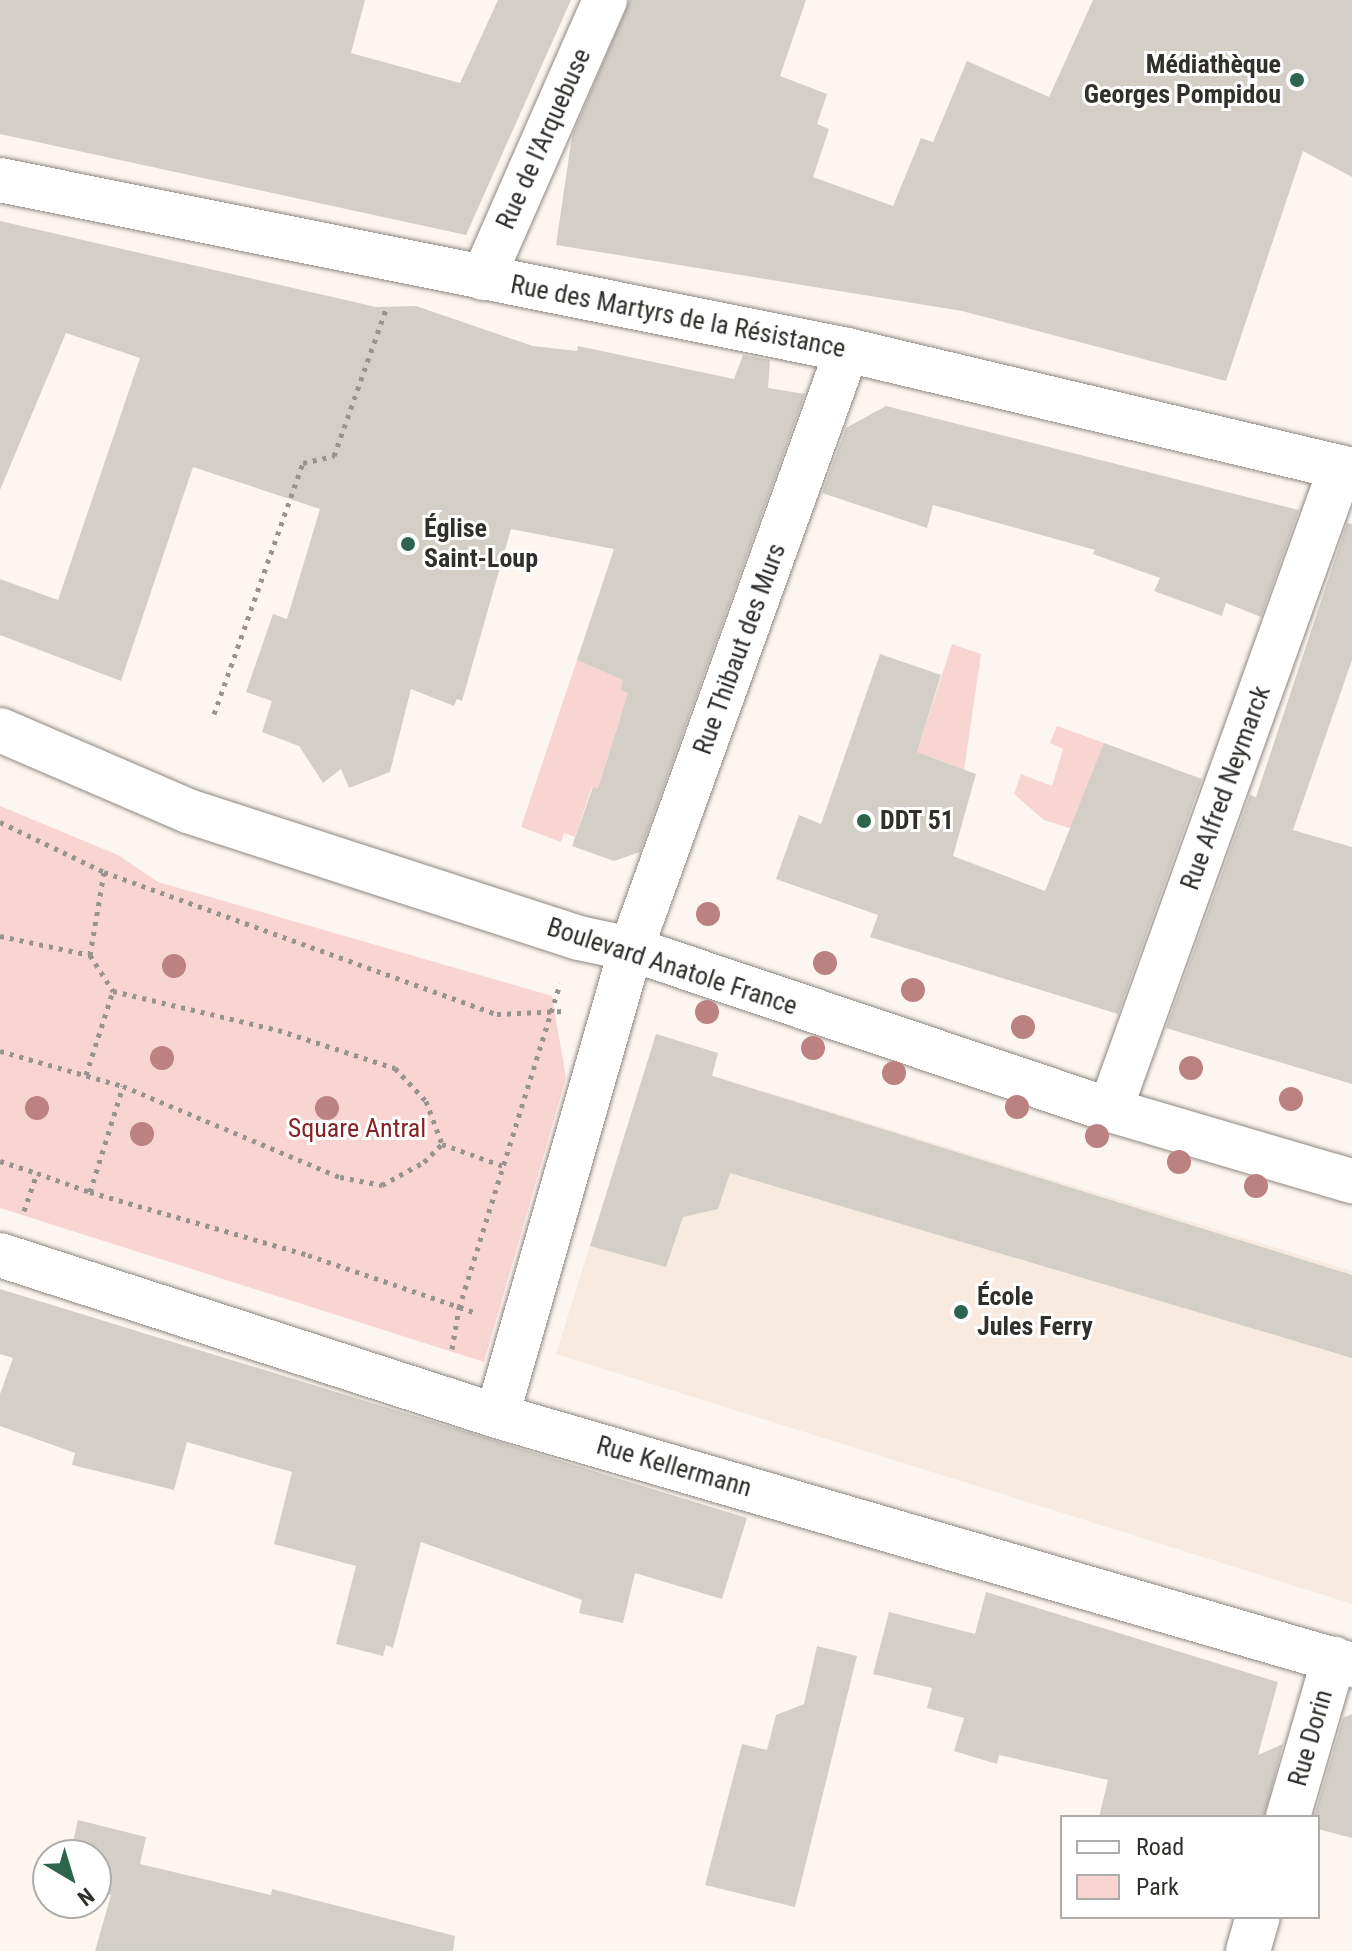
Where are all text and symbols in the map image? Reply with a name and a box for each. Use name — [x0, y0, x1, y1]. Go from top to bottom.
street label: Rue de l'Arquebuse — [490, 44, 598, 234]
place label: Médiathèque Georges Pompidou — [1084, 49, 1281, 110]
marker: Médiathèque Georges Pompidou — [1288, 71, 1306, 89]
street label: Rue des Martyrs de la Résistance — [508, 269, 848, 365]
place label: Église Saint-Loup — [424, 513, 538, 574]
marker: Église Saint-Loup — [399, 535, 417, 553]
street label: Rue Thibaut des Murs — [687, 539, 793, 759]
street label: Rue Alfred Neymarck — [1175, 682, 1277, 894]
place label: DDT 51 — [880, 805, 955, 837]
marker: DDT 51 — [855, 812, 873, 830]
street label: Boulevard Anatole France — [543, 912, 801, 1022]
park label: Square Antral — [288, 1113, 426, 1145]
place label: École Jules Ferry — [977, 1281, 1093, 1342]
marker: École Jules Ferry — [952, 1303, 970, 1321]
street label: Rue Kellermann — [593, 1430, 755, 1504]
street label: Rue Dorin — [1282, 1686, 1340, 1790]
legend — [1060, 1815, 1320, 1919]
text: Road — [1136, 1833, 1184, 1861]
north arrow — [32, 1839, 112, 1919]
text: Park — [1136, 1873, 1179, 1901]
text: N — [73, 1883, 99, 1911]

